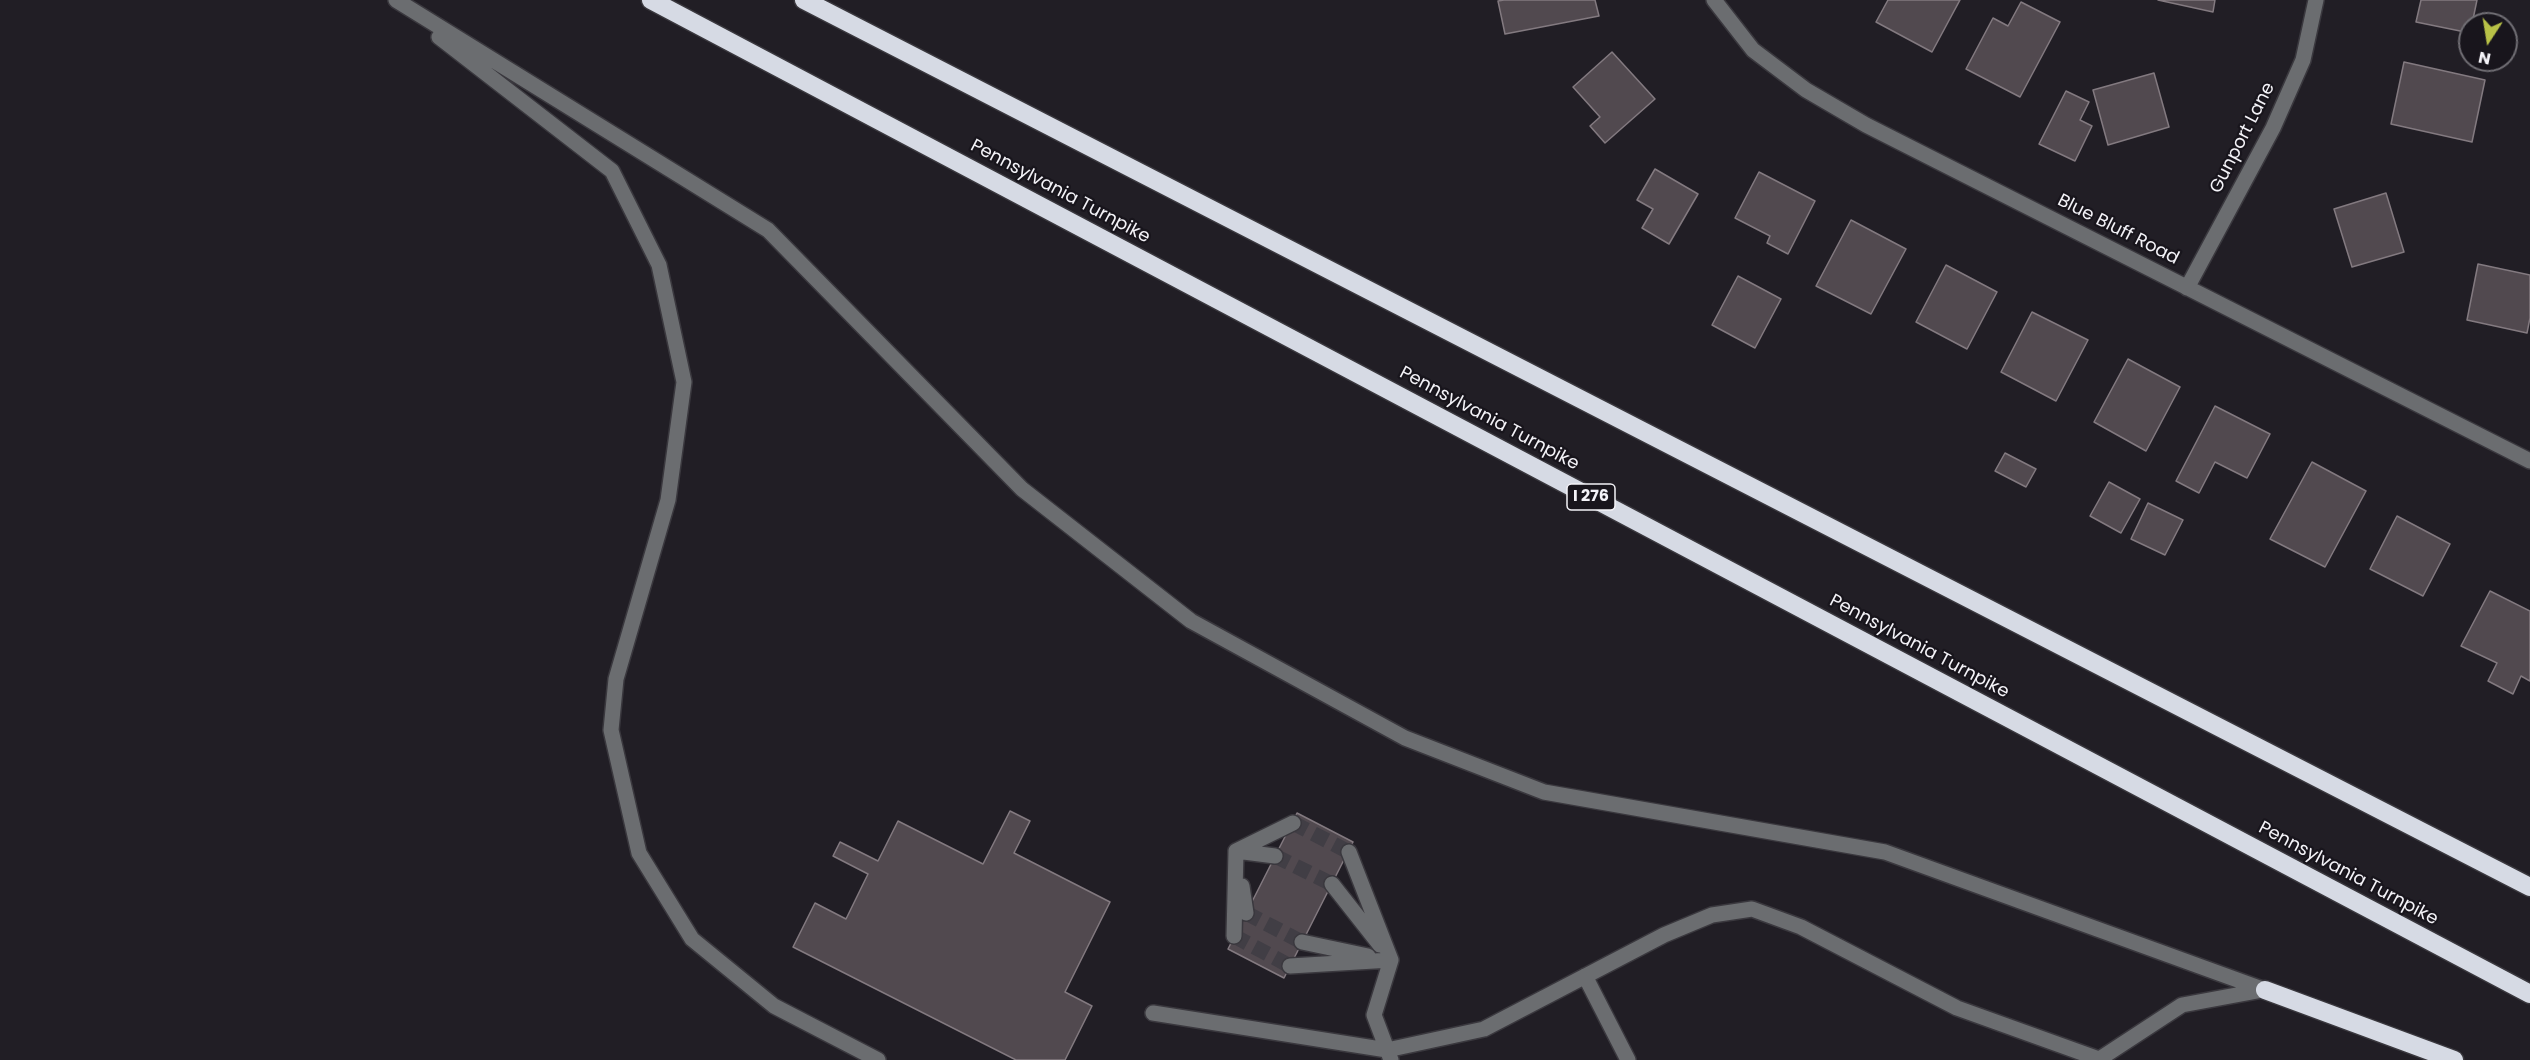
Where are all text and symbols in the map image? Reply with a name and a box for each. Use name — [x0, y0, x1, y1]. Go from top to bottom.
north arrow — [2458, 12, 2518, 72]
text: N — [2476, 46, 2493, 71]
street label: Gunport Lane — [2206, 79, 2280, 197]
street label: Pennsylvania Turnpike — [967, 135, 1153, 249]
street label: Blue Bluff Road — [2054, 190, 2182, 270]
street label: Pennsylvania Turnpike — [1396, 362, 1582, 476]
road number: I 276 — [1567, 484, 1615, 510]
street label: Pennsylvania Turnpike — [1826, 590, 2012, 704]
street label: Pennsylvania Turnpike — [2255, 817, 2441, 931]

